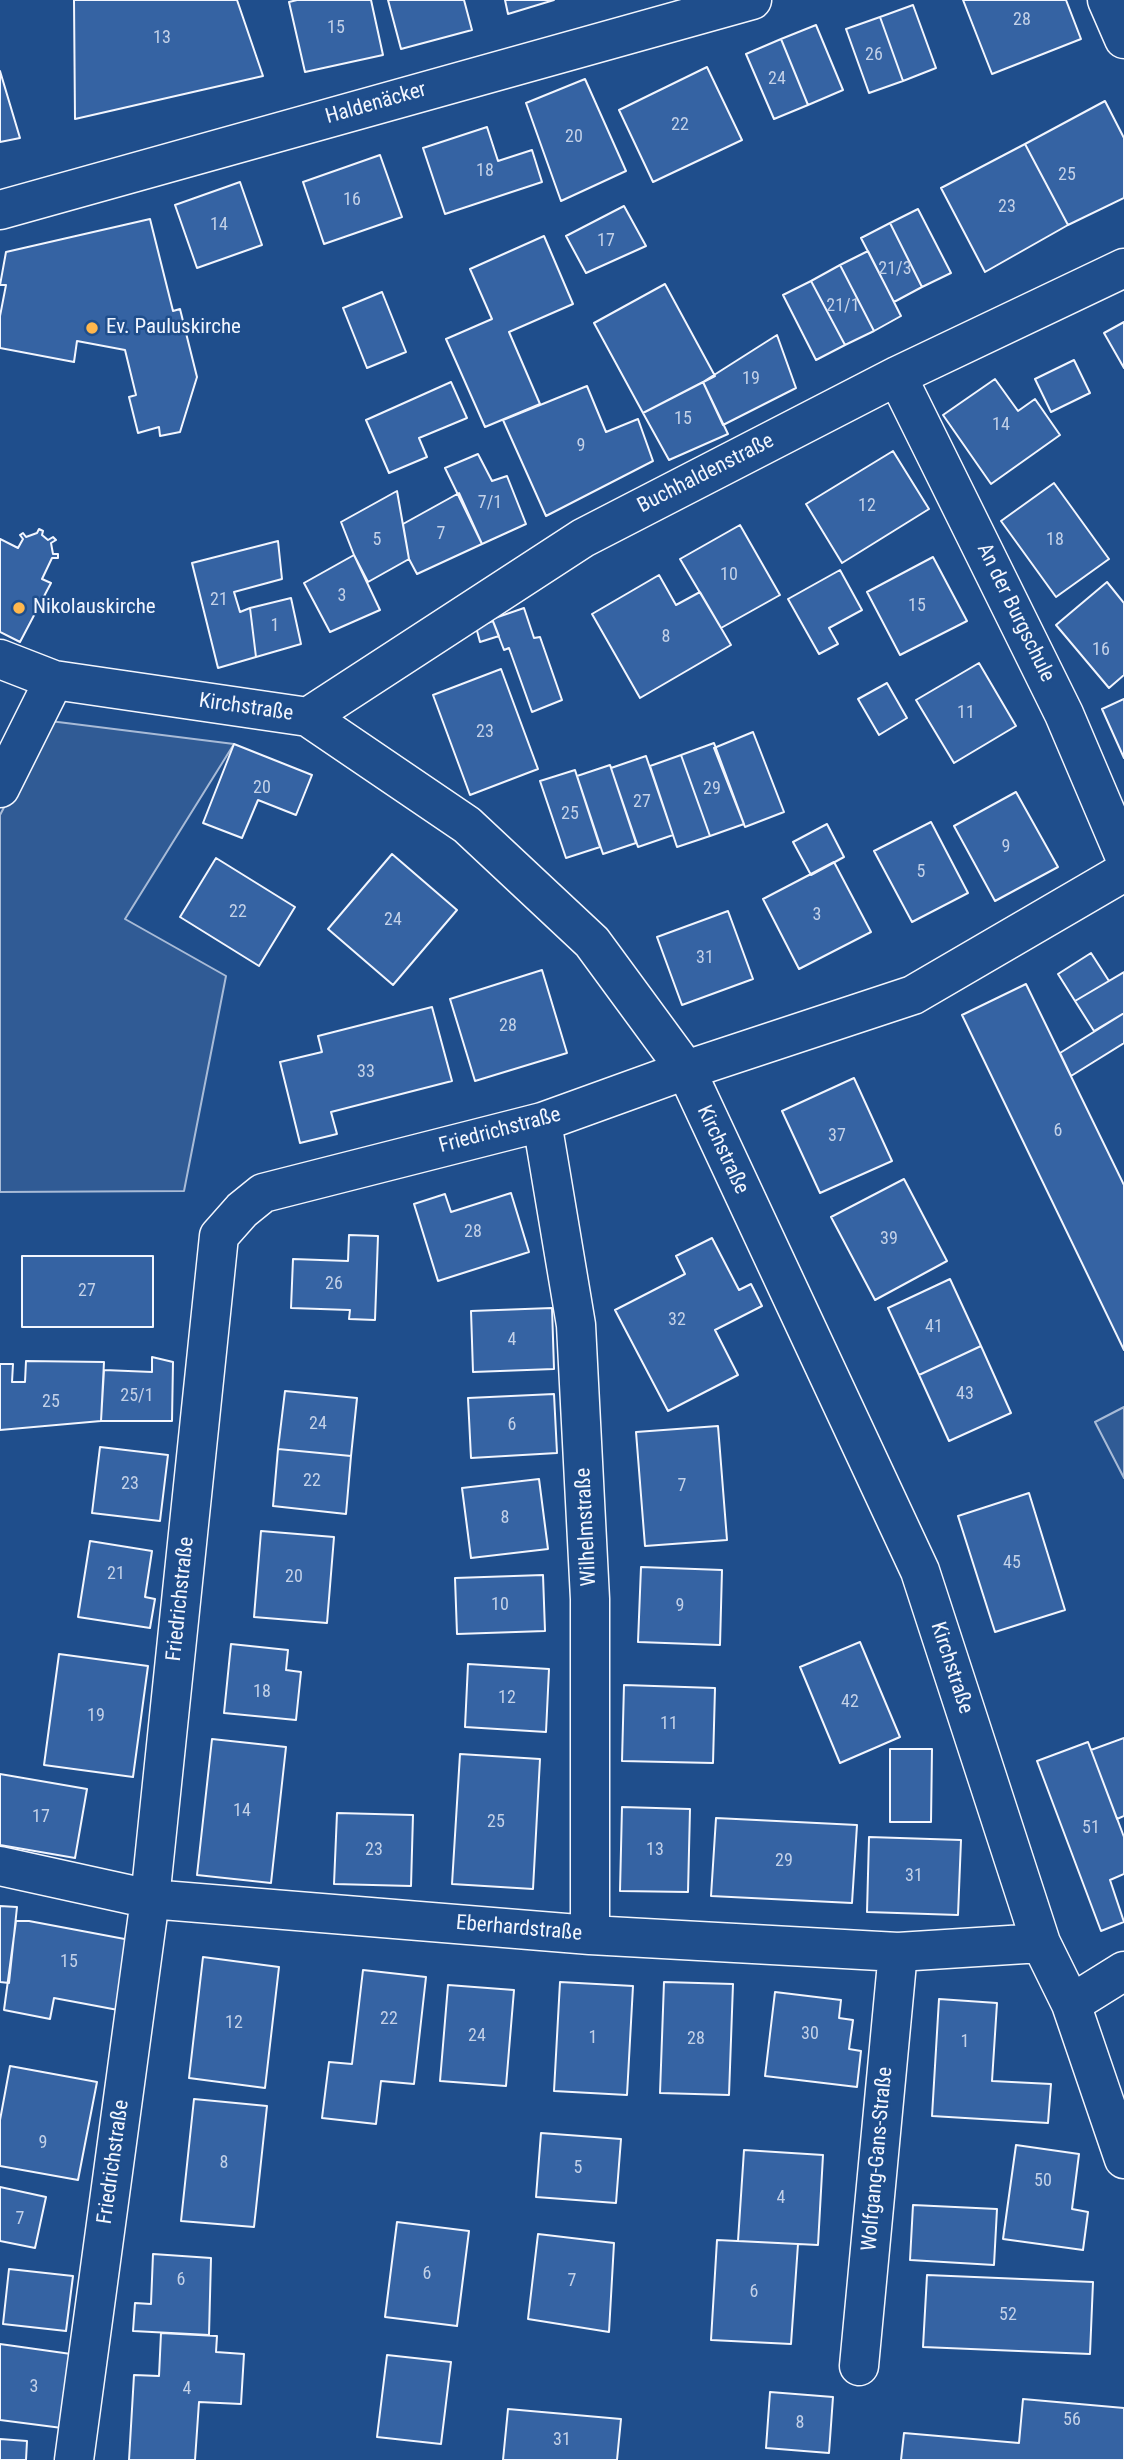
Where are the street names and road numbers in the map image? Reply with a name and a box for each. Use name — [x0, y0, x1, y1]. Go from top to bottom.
street label: Haldenäcker — [323, 78, 429, 130]
street label: Buchhaldenstraße — [634, 429, 778, 519]
street label: An der Burgschule — [971, 540, 1059, 686]
street label: Kirchstraße — [197, 689, 295, 727]
street label: Kirchstraße — [691, 1102, 753, 1198]
street label: Friedrichstraße — [436, 1103, 564, 1159]
street label: Wilhelmstraße — [571, 1467, 603, 1587]
street label: Friedrichstraße — [162, 1536, 200, 1662]
street label: Kirchstraße — [924, 1619, 978, 1717]
street label: Eberhardstraße — [455, 1911, 583, 1947]
street label: Wolfgang-Gans-Straße — [857, 2066, 899, 2252]
street label: Friedrichstraße — [93, 2098, 135, 2226]

